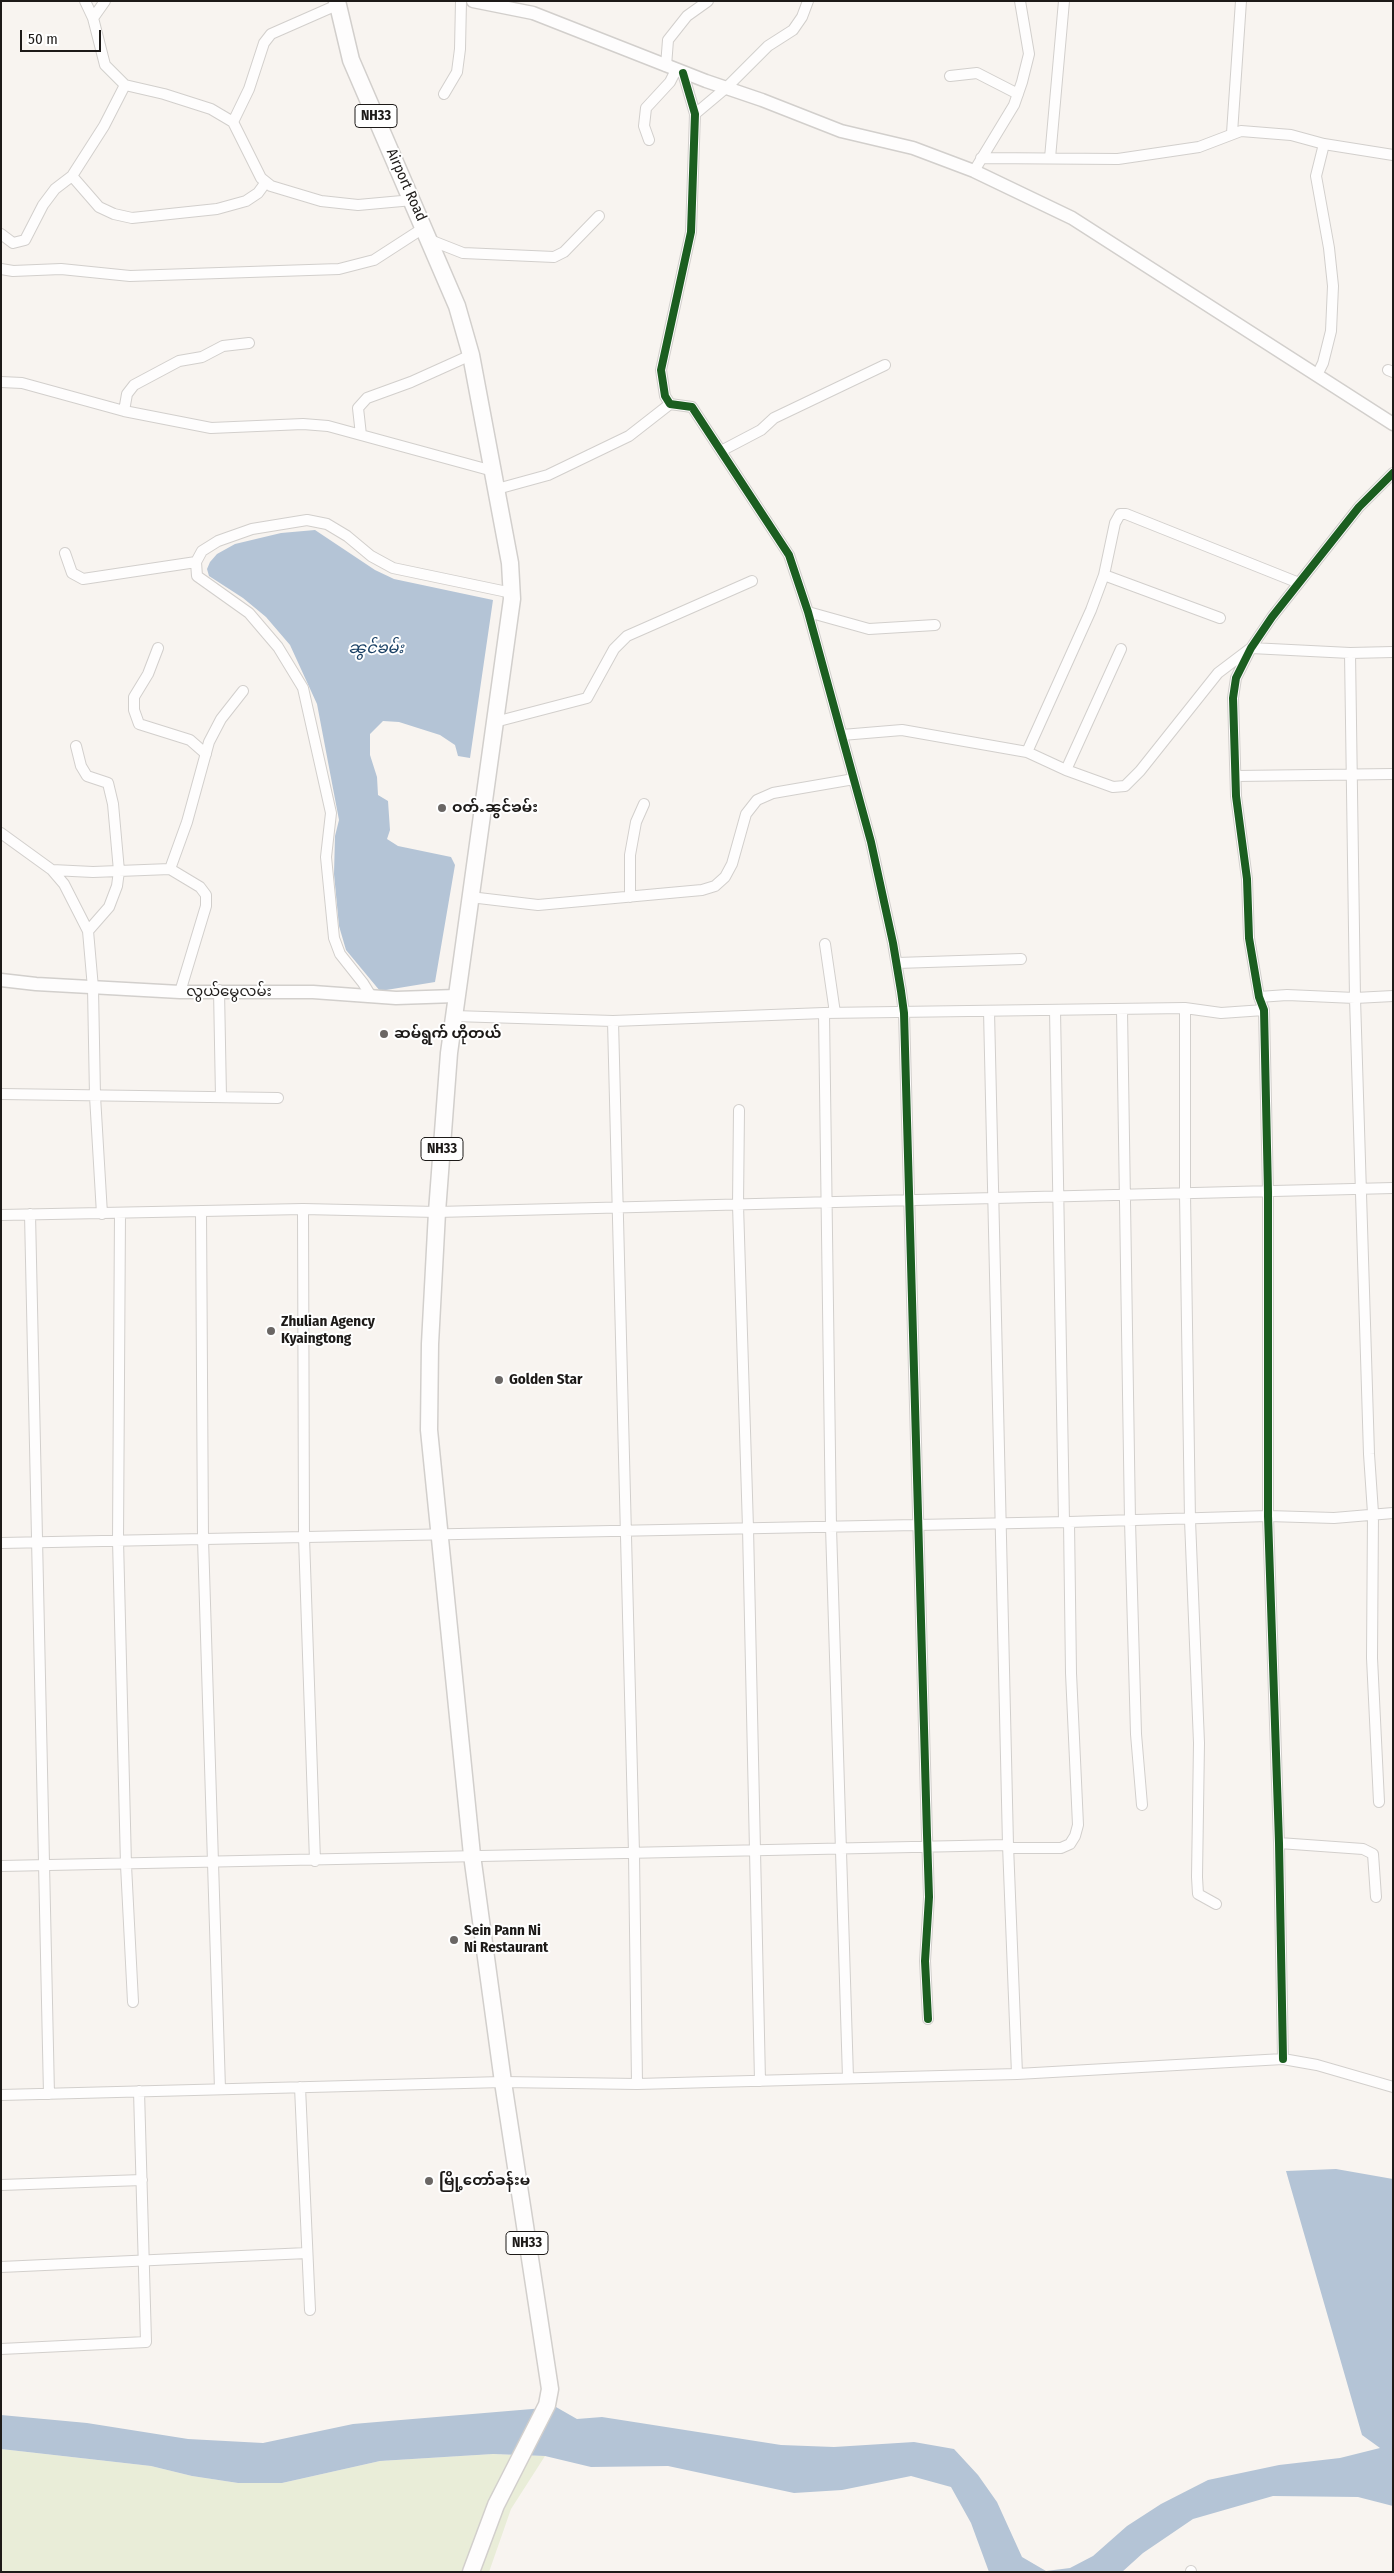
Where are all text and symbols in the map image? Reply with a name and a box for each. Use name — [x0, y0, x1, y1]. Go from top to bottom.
scale bar — [22, 20, 104, 52]
text: 50 m — [28, 30, 58, 48]
road number: NH33 — [355, 104, 397, 128]
street label: Airport Road — [382, 146, 430, 224]
water label: ၼွင်ၶမ်း — [348, 639, 404, 659]
place label: ဝတ်ႉၼွင်ၶမ်း — [452, 799, 538, 817]
marker: ဝတ်ႉၼွင်ၶမ်း — [436, 802, 448, 814]
street label: လွယ်မွေလမ်း — [186, 983, 272, 1001]
place label: ဆမ်ရွက် ဟိုတယ် — [394, 1025, 501, 1043]
marker: ဆမ်ရွက် ဟိုတယ် — [378, 1028, 390, 1040]
road number: NH33 — [421, 1138, 463, 1160]
place label: Zhulian Agency Kyaingtong — [281, 1313, 375, 1348]
marker: Zhulian Agency Kyaingtong — [265, 1325, 277, 1337]
place label: Golden Star — [509, 1371, 582, 1389]
marker: Golden Star — [493, 1374, 505, 1386]
place label: Sein Pann Ni Ni Restaurant — [464, 1922, 548, 1957]
marker: Sein Pann Ni Ni Restaurant — [448, 1934, 460, 1946]
place label: မြို့တော်ခန်းမ — [439, 2172, 530, 2190]
marker: မြို့တော်ခန်းမ — [423, 2175, 435, 2187]
road number: NH33 — [506, 2232, 548, 2254]

